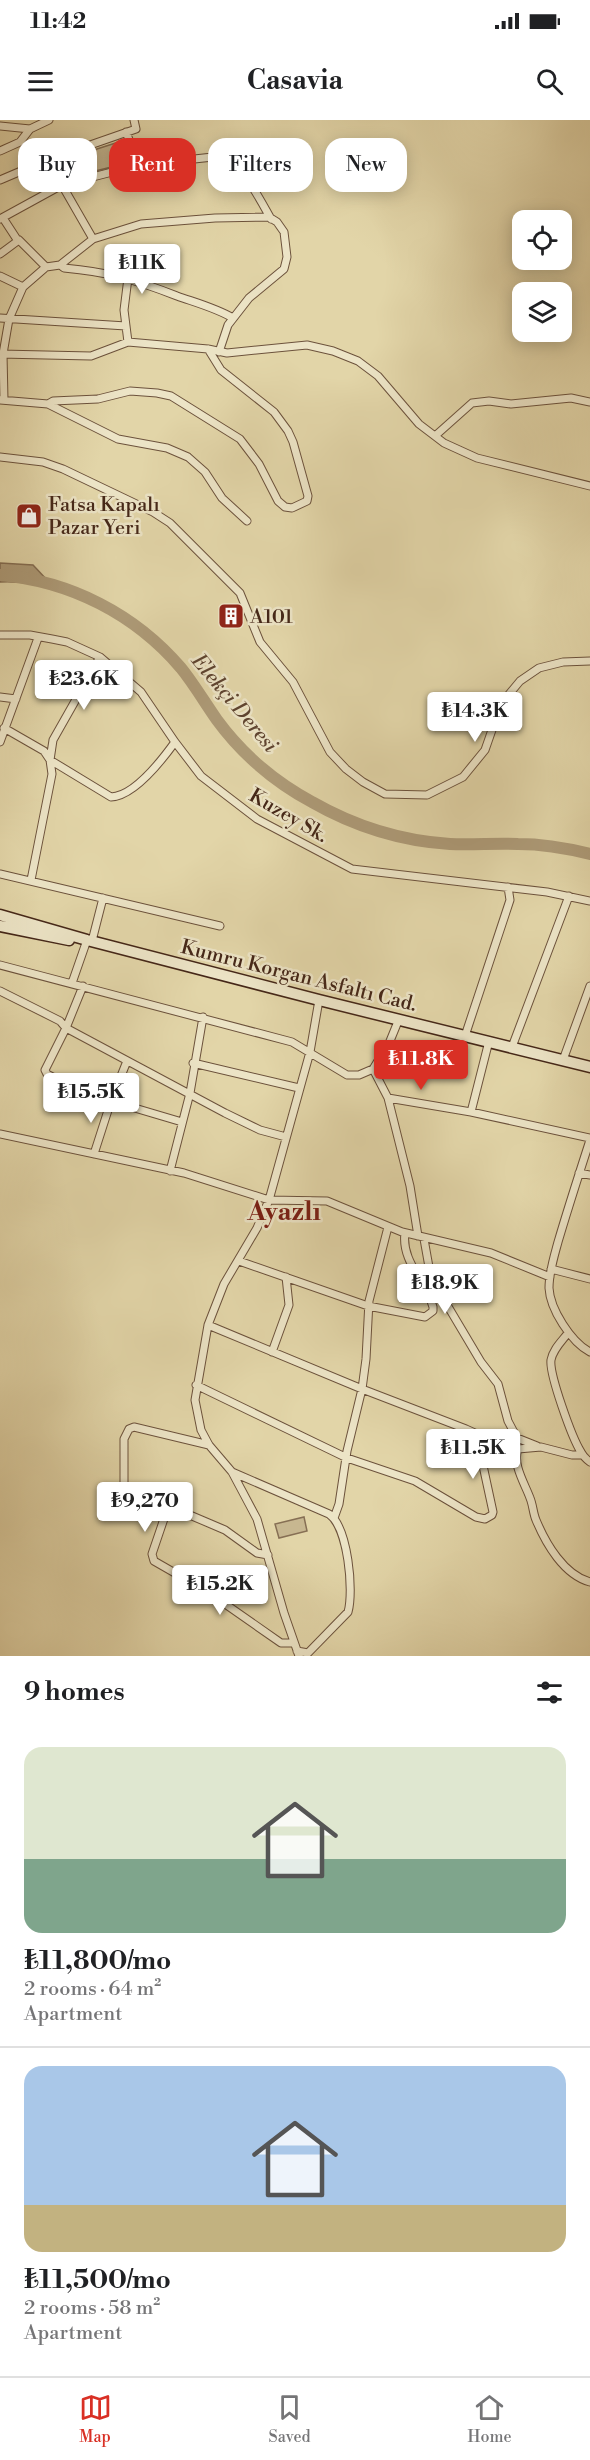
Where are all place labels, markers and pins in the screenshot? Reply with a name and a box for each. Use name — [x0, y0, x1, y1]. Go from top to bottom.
pin: ₺11K — [106, 244, 178, 295]
place label: Fatsa Kapalı Pazar Yeri — [48, 493, 160, 541]
shop icon: Fatsa Kapalı Pazar Yeri — [14, 501, 44, 531]
building icon: A101 — [216, 601, 246, 631]
place label: A101 — [249, 605, 293, 630]
pin: ₺23.6K — [35, 660, 133, 711]
pin: ₺14.3K — [426, 692, 524, 743]
pin: ₺11.8K — [372, 1040, 470, 1091]
pin: ₺15.5K — [42, 1073, 140, 1124]
pin: ₺18.9K — [396, 1264, 494, 1315]
pin: ₺11.5K — [424, 1429, 522, 1480]
pin: ₺9,270 — [96, 1482, 194, 1533]
pin: ₺15.2K — [171, 1565, 269, 1616]

